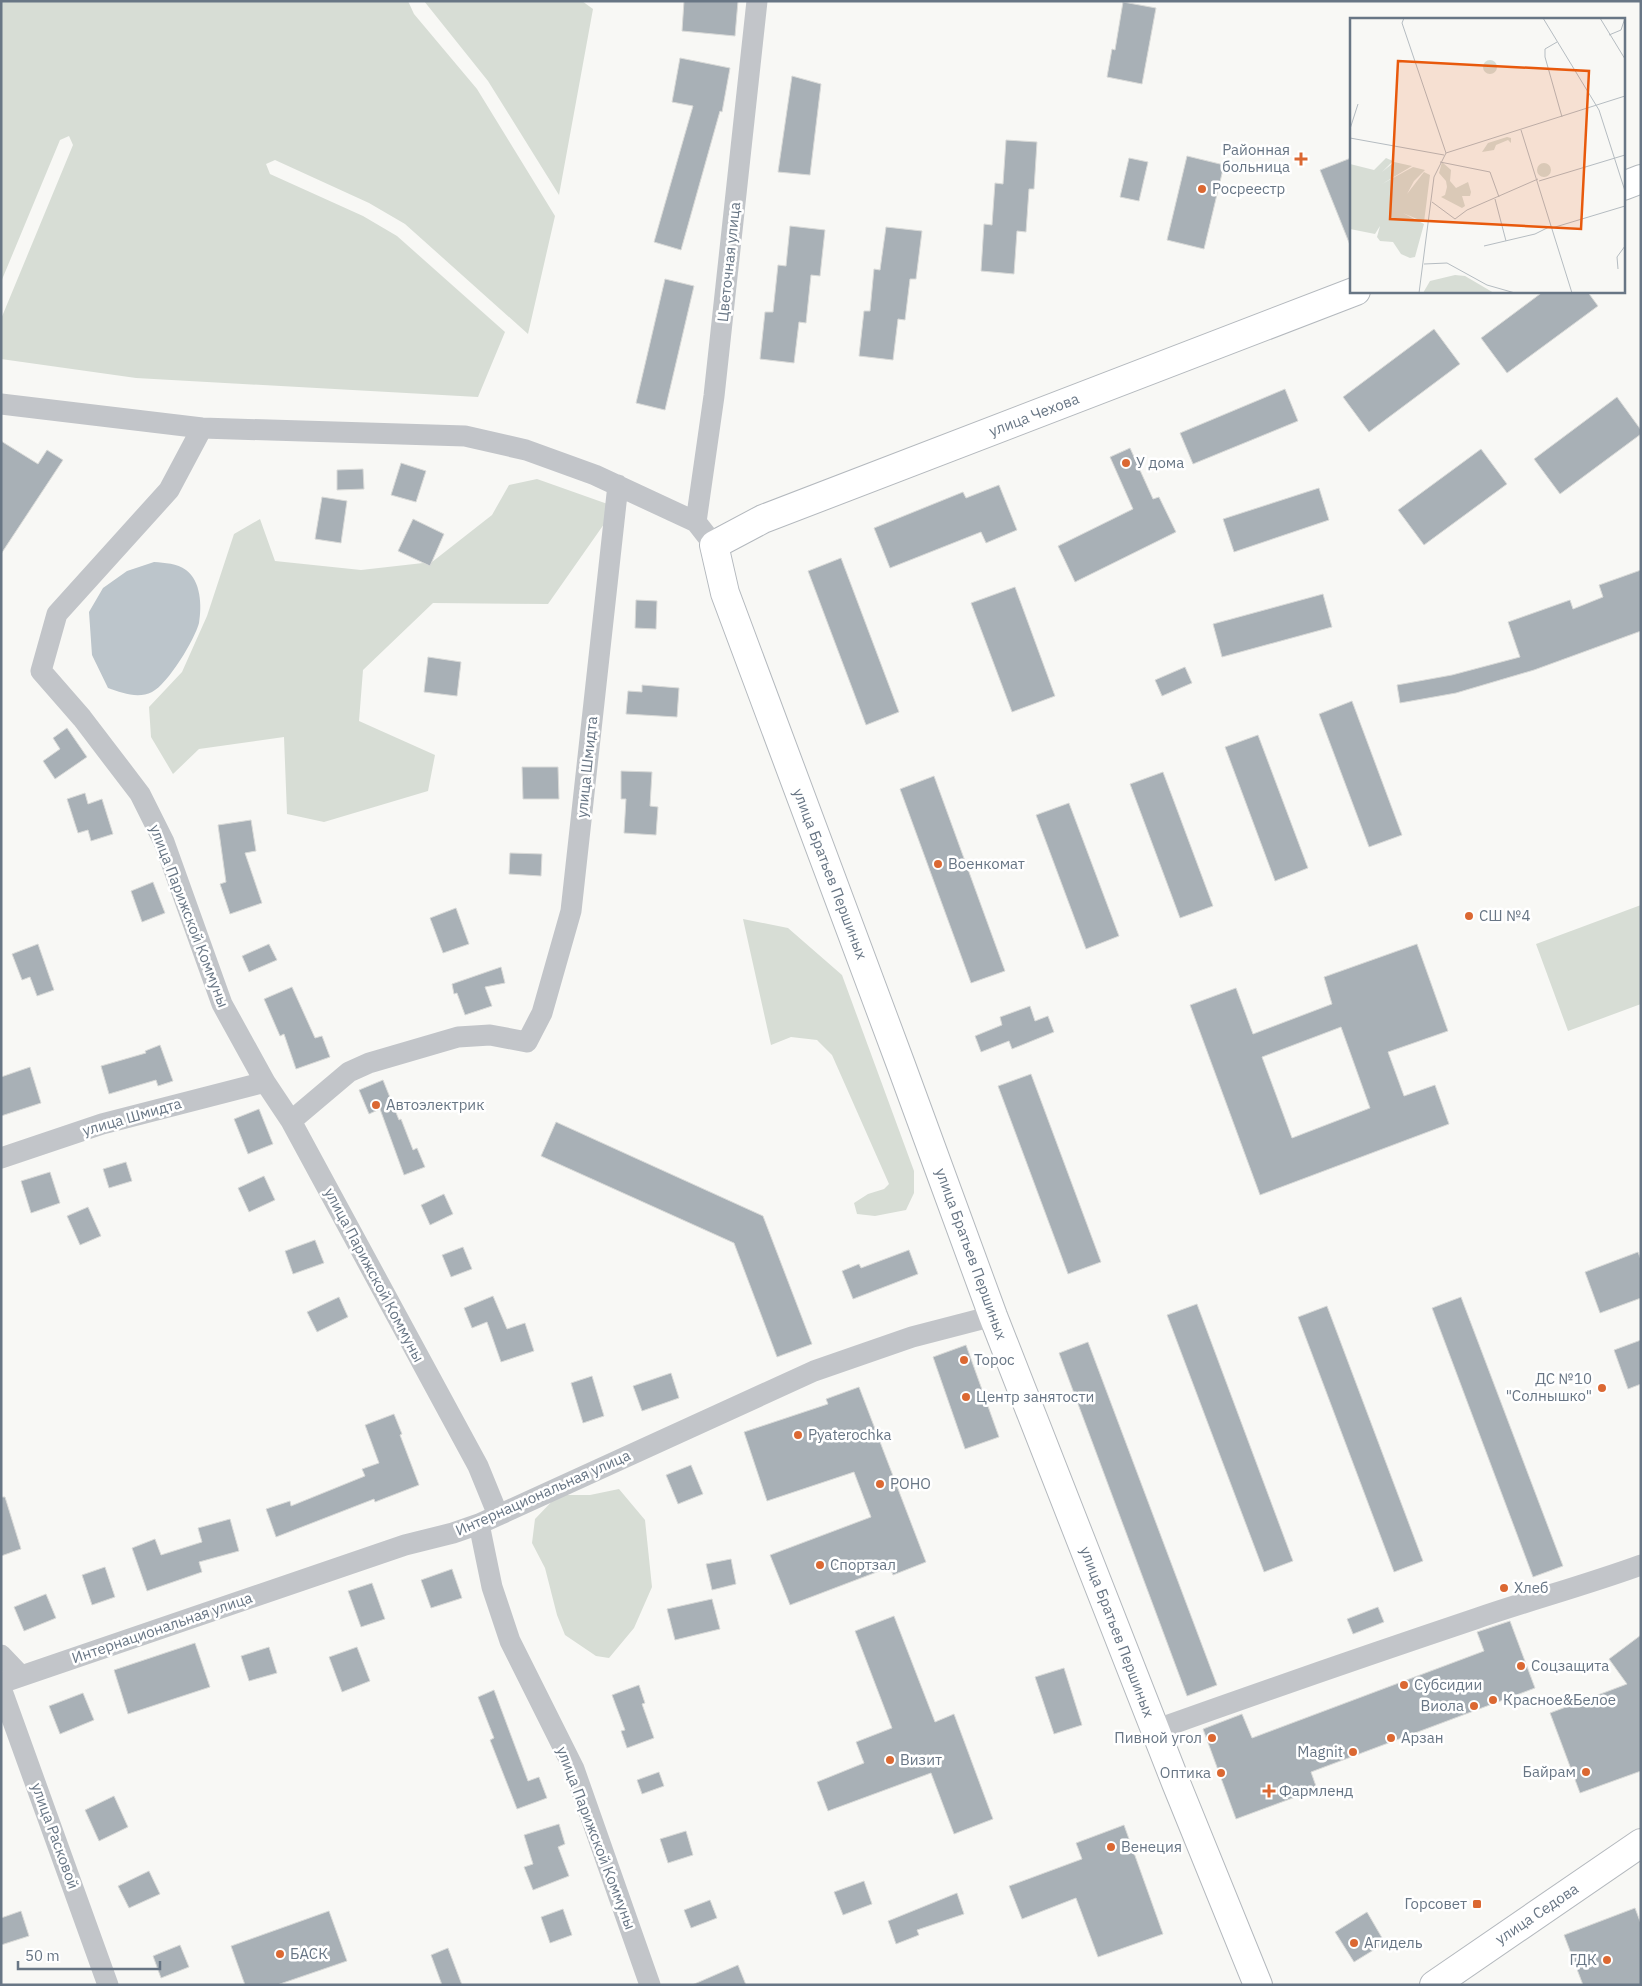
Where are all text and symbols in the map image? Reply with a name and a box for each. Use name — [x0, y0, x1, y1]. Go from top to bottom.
inset map — [1350, 18, 1624, 292]
place label: Районная больница — [1222, 140, 1290, 176]
marker: Районная больница — [1294, 152, 1308, 166]
place label: Росреестр — [1212, 179, 1285, 198]
marker: Росреестр — [1196, 183, 1208, 195]
street label: Цветочная улица — [713, 201, 744, 323]
street label: улица Чехова — [986, 389, 1082, 440]
place label: У дома — [1136, 453, 1184, 472]
marker: У дома — [1120, 457, 1132, 469]
street label: улица Шмидта — [572, 715, 601, 819]
street label: улица Братьев Першиных — [789, 786, 872, 962]
street label: улица Парижской Коммуны — [146, 822, 233, 1010]
place label: Военкомат — [948, 854, 1025, 873]
marker: Военкомат — [932, 858, 944, 870]
place label: СШ №4 — [1479, 906, 1531, 925]
marker: СШ №4 — [1463, 910, 1475, 922]
street label: улица Шмидта — [80, 1093, 184, 1140]
place label: Автоэлектрик — [386, 1095, 484, 1114]
marker: Автоэлектрик — [370, 1099, 382, 1111]
street label: улица Братьев Першиных — [932, 1165, 1012, 1343]
street label: улица Парижской Коммуны — [320, 1184, 429, 1365]
place label: Торос — [974, 1350, 1015, 1369]
marker: Торос — [958, 1354, 970, 1366]
place label: ДС №10 "Солнышко" — [1506, 1369, 1592, 1405]
marker: ДС №10 "Солнышко" — [1596, 1382, 1608, 1394]
place label: Центр занятости — [976, 1387, 1094, 1406]
marker: Центр занятости — [960, 1391, 972, 1403]
place label: Pyaterochka — [808, 1425, 892, 1444]
marker: Pyaterochka — [792, 1429, 804, 1441]
street label: Интернациональная улица — [452, 1445, 633, 1540]
place label: РОНО — [890, 1474, 931, 1493]
marker: РОНО — [874, 1478, 886, 1490]
street label: улица Братьев Першиных — [1076, 1544, 1159, 1720]
place label: Спортзал — [830, 1555, 896, 1574]
marker: Спортзал — [814, 1559, 826, 1571]
place label: Хлеб — [1514, 1578, 1548, 1597]
marker: Хлеб — [1498, 1582, 1510, 1594]
street label: Интернациональная улица — [69, 1588, 255, 1667]
place label: Соцзащита — [1531, 1656, 1609, 1675]
marker: Соцзащита — [1515, 1660, 1527, 1672]
place label: Субсидии — [1414, 1675, 1482, 1694]
marker: Субсидии — [1398, 1679, 1410, 1691]
place label: Красное&Белое — [1503, 1690, 1616, 1709]
marker: Красное&Белое — [1487, 1694, 1499, 1706]
place label: Виола — [1421, 1696, 1464, 1715]
marker: Виола — [1468, 1700, 1480, 1712]
place label: Пивной угол — [1114, 1728, 1202, 1747]
place label: Арзан — [1401, 1728, 1444, 1747]
marker: Пивной угол — [1206, 1732, 1218, 1744]
marker: Арзан — [1385, 1732, 1397, 1744]
place label: Magnit — [1297, 1742, 1343, 1761]
street label: улица Парижской Коммуны — [553, 1744, 640, 1932]
marker: Magnit — [1347, 1746, 1359, 1758]
place label: Визит — [900, 1750, 942, 1769]
marker: Визит — [884, 1754, 896, 1766]
place label: Байрам — [1522, 1762, 1576, 1781]
place label: Оптика — [1160, 1763, 1211, 1782]
marker: Байрам — [1580, 1766, 1592, 1778]
marker: Оптика — [1215, 1767, 1227, 1779]
street label: улица Расковой — [27, 1780, 83, 1892]
place label: Фармленд — [1279, 1781, 1353, 1800]
marker: Фармленд — [1263, 1785, 1275, 1797]
place label: Венеция — [1121, 1837, 1182, 1856]
marker: Венеция — [1105, 1841, 1117, 1853]
street label: улица Седова — [1491, 1879, 1582, 1948]
place label: Горсовет — [1405, 1894, 1467, 1913]
marker: Горсовет — [1471, 1898, 1483, 1910]
place label: Агидель — [1364, 1933, 1423, 1952]
marker: Агидель — [1348, 1937, 1360, 1949]
scale bar — [18, 1938, 160, 1970]
place label: БАСК — [290, 1944, 328, 1963]
text: 50 m — [25, 1946, 60, 1965]
marker: БАСК — [274, 1948, 286, 1960]
place label: ГДК — [1569, 1950, 1597, 1969]
marker: ГДК — [1601, 1954, 1613, 1966]

